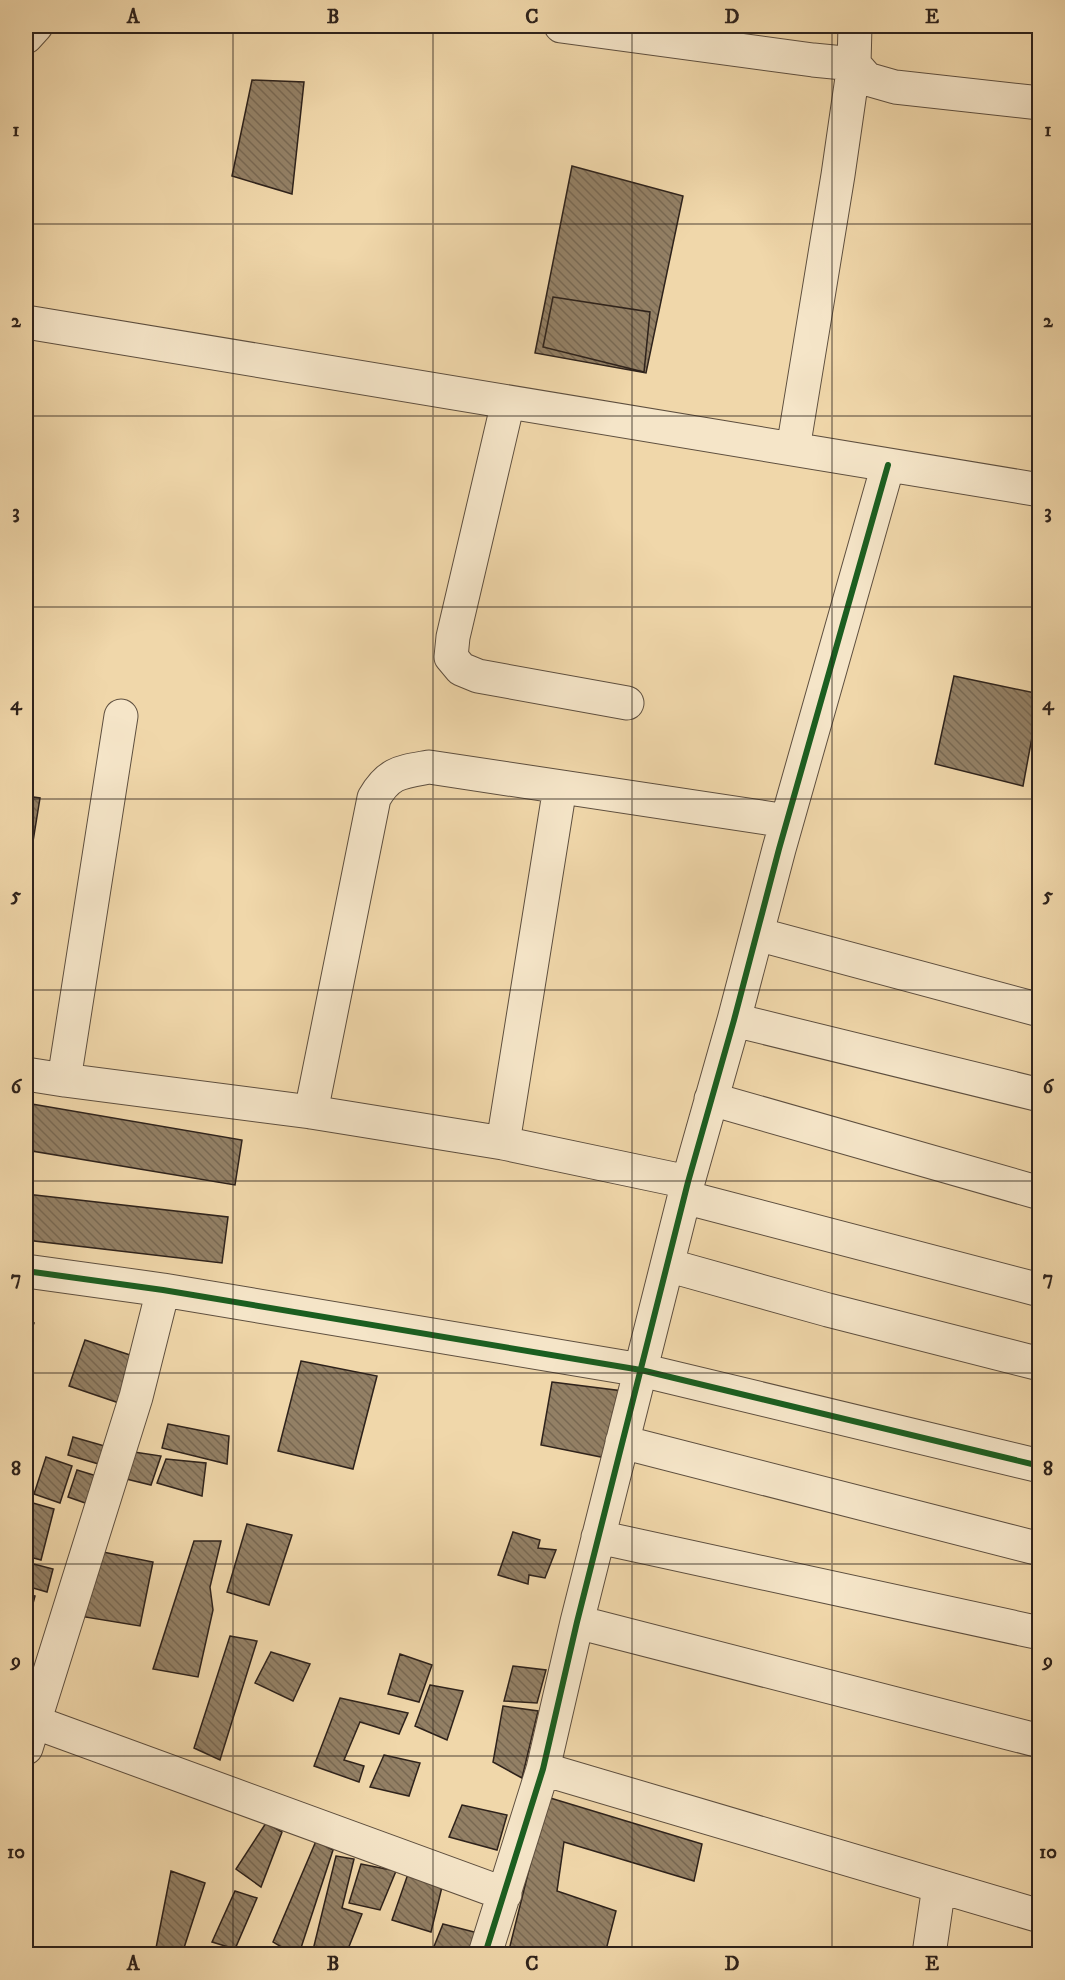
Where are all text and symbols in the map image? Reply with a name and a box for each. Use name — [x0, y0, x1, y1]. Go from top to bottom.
text: A — [126, 5, 141, 30]
text: B — [327, 5, 339, 30]
text: C — [525, 5, 539, 30]
text: D — [725, 5, 740, 30]
text: E — [925, 5, 939, 30]
text: 1 — [12, 118, 20, 143]
text: 1 — [1044, 118, 1052, 143]
text: 2 — [11, 309, 22, 334]
text: 2 — [1043, 309, 1054, 334]
text: 3 — [12, 500, 20, 525]
text: 3 — [1044, 500, 1052, 525]
text: 4 — [10, 692, 23, 717]
text: 4 — [1042, 692, 1055, 717]
text: 5 — [10, 883, 21, 908]
text: 5 — [1042, 883, 1053, 908]
text: 6 — [11, 1075, 23, 1100]
text: 6 — [1043, 1075, 1055, 1100]
text: 7 — [11, 1266, 21, 1291]
text: 7 — [1043, 1266, 1053, 1291]
text: 8 — [11, 1457, 21, 1482]
text: 8 — [1043, 1457, 1053, 1482]
text: 9 — [9, 1649, 21, 1674]
text: 9 — [1041, 1649, 1053, 1674]
text: 10 — [7, 1840, 25, 1865]
text: 10 — [1039, 1840, 1057, 1865]
text: A — [126, 1952, 141, 1977]
text: B — [327, 1952, 339, 1977]
text: C — [525, 1952, 539, 1977]
text: D — [725, 1952, 740, 1977]
text: E — [925, 1952, 939, 1977]

